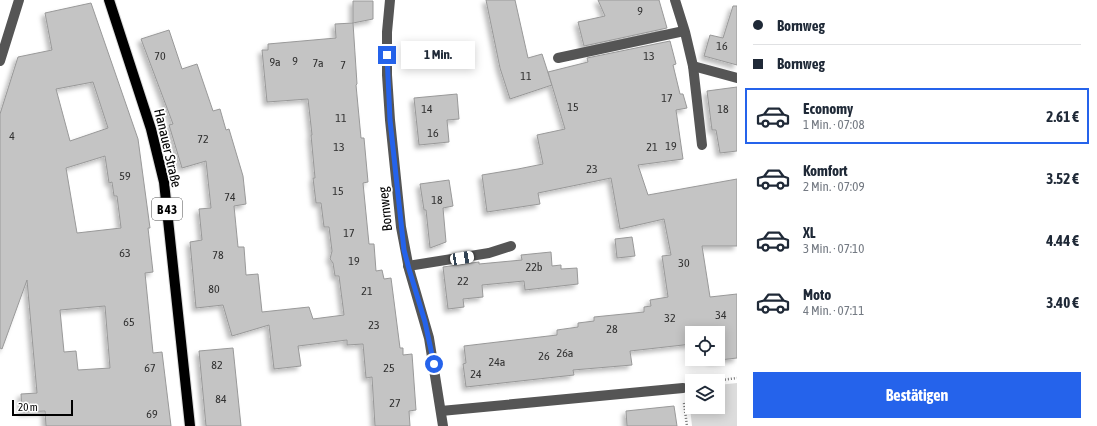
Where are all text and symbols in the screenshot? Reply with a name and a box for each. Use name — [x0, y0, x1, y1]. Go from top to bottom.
house number: 9 — [637, 4, 643, 18]
text: Bornweg — [777, 17, 825, 34]
house number: 16 — [716, 39, 728, 53]
callout: 1 Min. — [401, 41, 475, 69]
route end — [378, 46, 396, 64]
text: 1 Min. — [424, 47, 452, 62]
house number: 70 — [154, 49, 166, 63]
house number: 13 — [643, 49, 655, 63]
house number: 9 — [292, 54, 298, 68]
house number: 9a — [269, 55, 281, 69]
text: Bornweg — [777, 55, 825, 72]
house number: 7a — [312, 56, 324, 70]
house number: 7 — [340, 58, 346, 72]
house number: 11 — [520, 69, 532, 83]
house number: 17 — [661, 91, 673, 105]
icon: car — [755, 98, 791, 134]
house number: 15 — [567, 100, 579, 114]
text: Economy — [803, 100, 853, 117]
house number: 14 — [421, 102, 433, 116]
house number: 18 — [717, 102, 729, 116]
street label: Hanauer Straße — [151, 107, 185, 189]
text: 2.61 € — [1046, 108, 1079, 125]
house number: 11 — [335, 111, 347, 125]
text: 1 Min. · 07:08 — [803, 117, 865, 132]
house number: 16 — [427, 126, 439, 140]
house number: 4 — [9, 129, 15, 143]
house number: 72 — [197, 132, 209, 146]
house number: 19 — [665, 139, 677, 153]
house number: 13 — [333, 140, 345, 154]
house number: 21 — [646, 140, 658, 154]
icon: car — [755, 160, 791, 196]
house number: 23 — [586, 162, 598, 176]
text: Komfort — [803, 162, 848, 179]
house number: 59 — [119, 169, 131, 183]
text: 3.52 € — [1046, 170, 1079, 187]
text: 2 Min. · 07:09 — [803, 179, 865, 194]
house number: 15 — [332, 184, 344, 198]
street label: Bornweg — [375, 186, 395, 232]
house number: 74 — [224, 190, 236, 204]
house number: 18 — [431, 193, 443, 207]
road number: B 43 — [152, 198, 182, 220]
icon: car — [755, 222, 791, 258]
text: XL — [803, 224, 816, 241]
house number: 17 — [343, 226, 355, 240]
text: 4.44 € — [1046, 232, 1079, 249]
text: 3 Min. · 07:10 — [803, 241, 864, 256]
house number: 63 — [119, 246, 131, 260]
house number: 78 — [212, 248, 224, 262]
car — [449, 250, 475, 266]
house number: 19 — [348, 254, 360, 268]
house number: 30 — [678, 256, 690, 270]
house number: 22b — [526, 260, 543, 274]
house number: 22 — [457, 274, 469, 288]
house number: 80 — [208, 282, 220, 296]
house number: 21 — [361, 284, 373, 298]
icon: car — [755, 284, 791, 320]
text: Moto — [803, 286, 831, 303]
text: 3.40 € — [1046, 294, 1079, 311]
text: 4 Min. · 07:11 — [803, 303, 864, 318]
house number: 34 — [715, 308, 727, 322]
house number: 32 — [664, 311, 676, 325]
house number: 65 — [123, 315, 135, 329]
house number: 23 — [368, 318, 380, 332]
house number: 28 — [606, 322, 618, 336]
map controls — [685, 326, 725, 414]
button: locate — [685, 326, 725, 366]
house number: 26a — [557, 346, 573, 360]
house number: 26 — [538, 349, 550, 363]
route start — [425, 355, 443, 373]
house number: 24a — [489, 355, 505, 369]
house number: 82 — [211, 358, 223, 372]
house number: 67 — [144, 361, 156, 375]
house number: 25 — [383, 361, 395, 375]
house number: 24 — [470, 367, 482, 381]
button: Bestätigen — [753, 372, 1081, 418]
button: layers — [685, 374, 725, 414]
house number: 84 — [215, 392, 227, 406]
house number: 27 — [389, 396, 401, 410]
scale bar — [12, 398, 73, 417]
text: 20 m — [18, 401, 38, 413]
house number: 69 — [146, 407, 158, 421]

